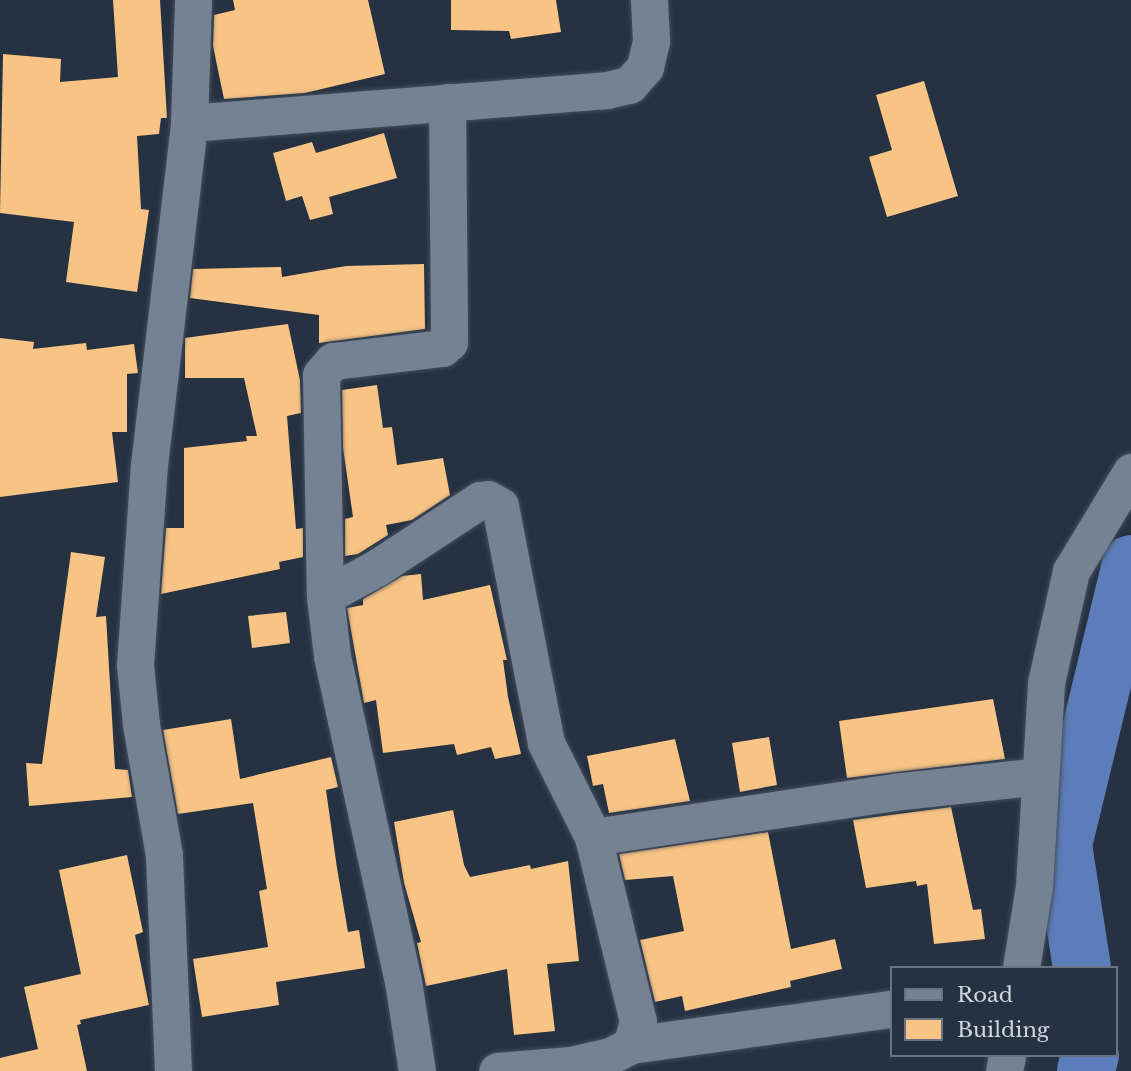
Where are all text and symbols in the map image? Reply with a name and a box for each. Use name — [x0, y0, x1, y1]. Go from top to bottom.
legend — [890, 966, 1117, 1057]
text: Road — [957, 982, 1013, 1008]
text: Building — [957, 1017, 1049, 1043]

